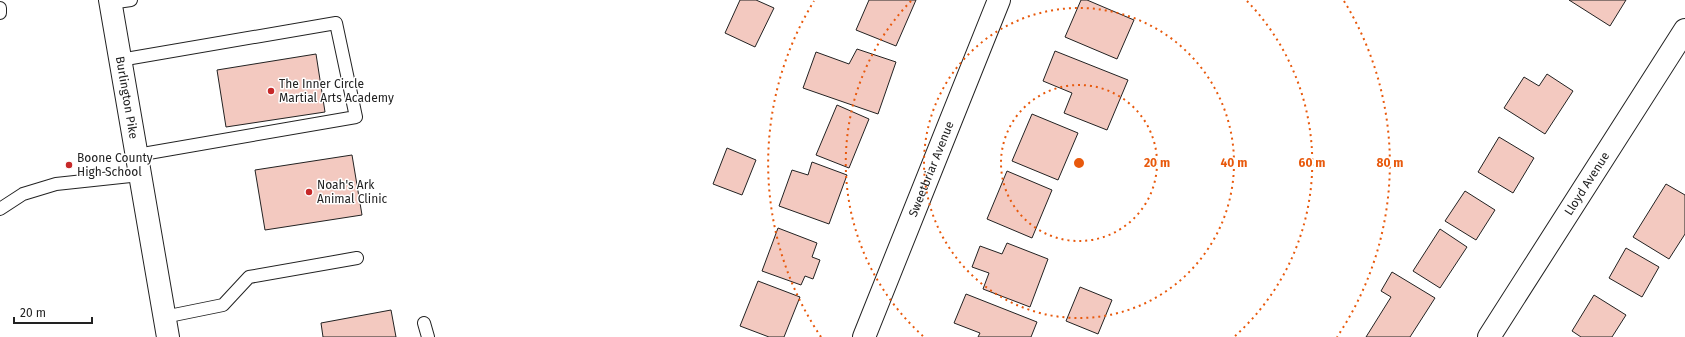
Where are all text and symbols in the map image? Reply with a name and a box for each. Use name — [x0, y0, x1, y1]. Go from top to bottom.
street label: Burlington Pike — [113, 55, 141, 140]
place label: The Inner Circle Martial Arts Academy — [279, 77, 394, 105]
marker: The Inner Circle Martial Arts Academy — [266, 86, 276, 96]
street label: Sweetbriar Avenue — [906, 119, 957, 219]
street label: Lloyd Avenue — [1562, 149, 1612, 218]
place label: Boone County High School — [77, 151, 153, 179]
centre of rings — [1072, 156, 1086, 170]
text: 20 m — [1144, 156, 1170, 170]
text: 40 m — [1221, 156, 1247, 170]
text: 60 m — [1299, 156, 1325, 170]
text: 80 m — [1377, 156, 1403, 170]
marker: Boone County High School — [64, 160, 74, 170]
place label: Noah's Ark Animal Clinic — [317, 178, 388, 206]
marker: Noah's Ark Animal Clinic — [304, 187, 314, 197]
scale bar — [14, 299, 92, 325]
text: 20 m — [20, 306, 46, 320]

